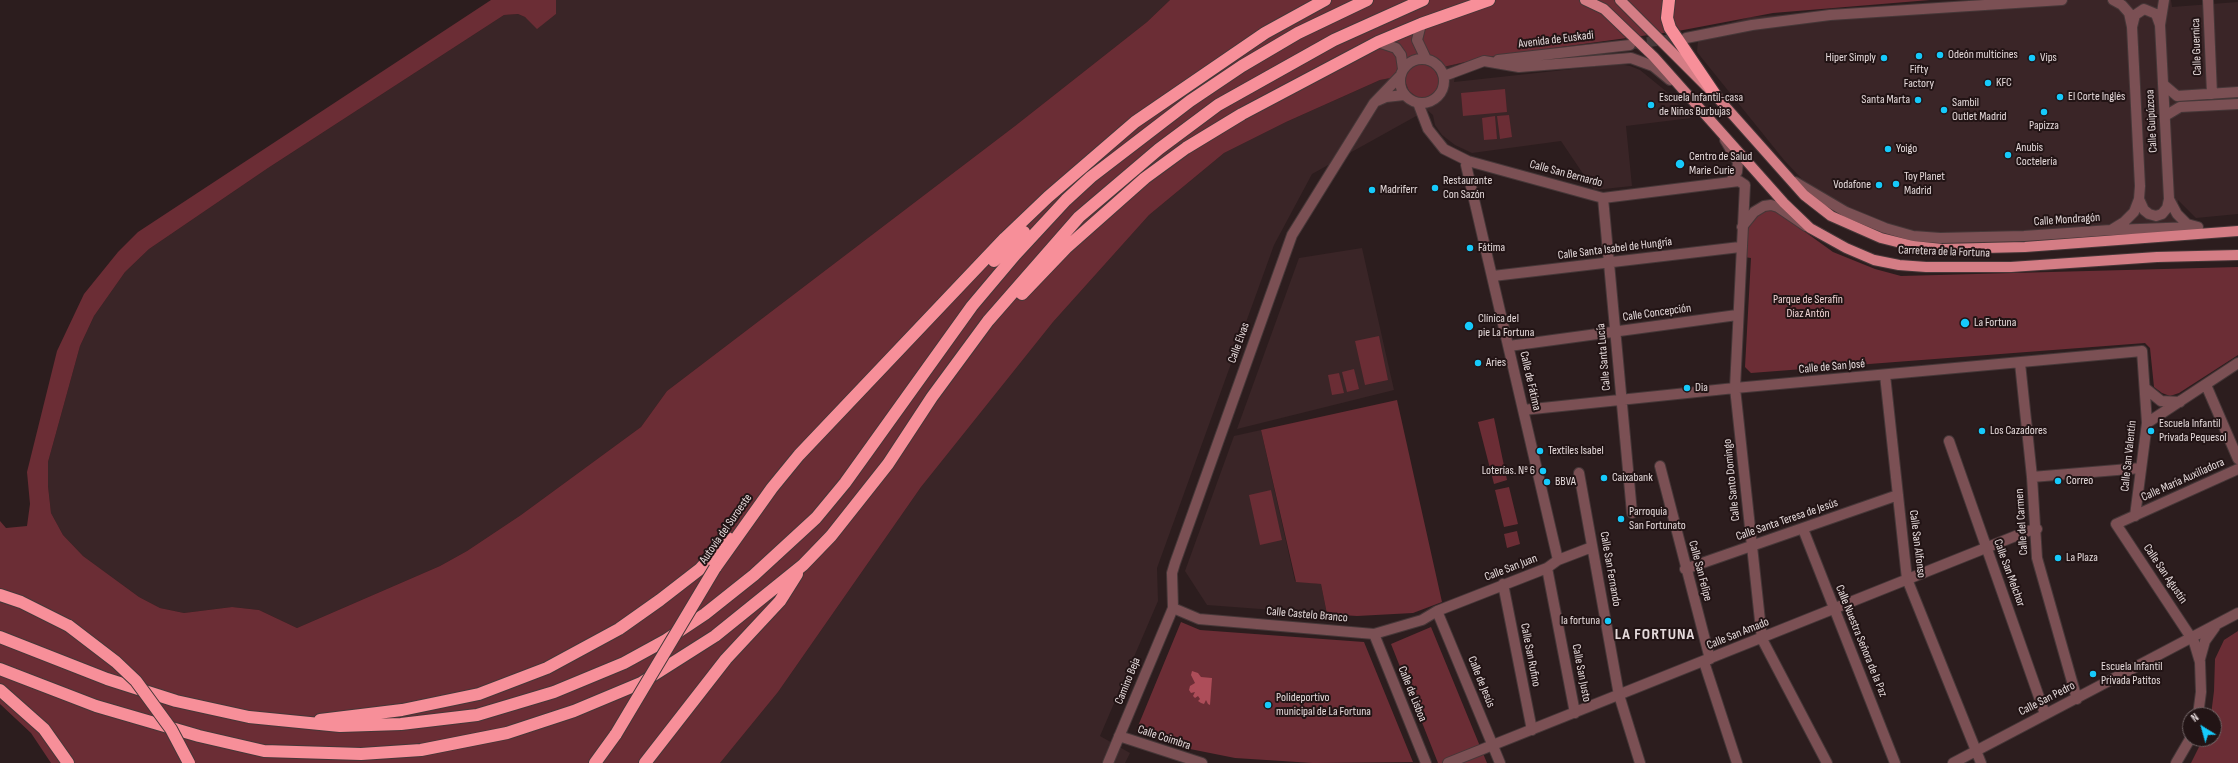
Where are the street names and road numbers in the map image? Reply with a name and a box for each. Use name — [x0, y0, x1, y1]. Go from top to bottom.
street label: Calle Guernica — [2189, 18, 2205, 76]
street label: Avenida de Euskadi — [1518, 28, 1594, 52]
street label: Calle Guipúzcoa — [2143, 89, 2161, 153]
street label: Calle San Bernardo — [1528, 157, 1604, 191]
street label: Calle Mondragón — [2033, 211, 2101, 229]
street label: Calle Santa Isabel de Hungría — [1557, 235, 1673, 263]
street label: Carretera de la Fortuna — [1898, 243, 1990, 261]
street label: Calle Concepción — [1622, 301, 1692, 325]
street label: Calle Elvas — [1225, 321, 1253, 365]
street label: Calle Santa Lucía — [1594, 323, 1614, 391]
street label: Calle de Fátima — [1516, 350, 1544, 412]
street label: Calle de San José — [1798, 357, 1866, 377]
street label: Calle San Valentín — [2118, 420, 2140, 492]
street label: Calle Santo Domingo — [1721, 438, 1743, 522]
street label: Calle María Auxiliadora — [2139, 455, 2227, 505]
street label: Calle del Carmen — [2012, 488, 2032, 556]
street label: Autovía del Suroeste — [697, 491, 755, 567]
street label: Calle Santa Teresa de Jesús — [1734, 496, 1840, 544]
street label: Calle San Alfonso — [1906, 509, 1928, 579]
street label: Calle San Fernando — [1596, 530, 1624, 608]
street label: Calle San Melchor — [1990, 537, 2028, 609]
street label: Calle San Felipe — [1685, 539, 1715, 603]
street label: Calle San Agustín — [2140, 542, 2190, 606]
street label: Calle San Juan — [1483, 551, 1539, 585]
street label: Calle Nuestra Señora de la Paz — [1832, 583, 1890, 699]
street label: Calle Castelo Branco — [1266, 604, 1348, 626]
street label: Calle San Amado — [1705, 615, 1771, 653]
street label: Calle San Rufino — [1517, 622, 1543, 688]
street label: Calle San Justo — [1568, 643, 1594, 703]
street label: Calle de Jesús — [1464, 654, 1498, 710]
street label: Camino Beja — [1112, 656, 1144, 706]
street label: Calle de Lisboa — [1394, 664, 1430, 724]
street label: Calle San Pedro — [2016, 679, 2078, 719]
street label: Calle Coimbra — [1136, 723, 1192, 753]

